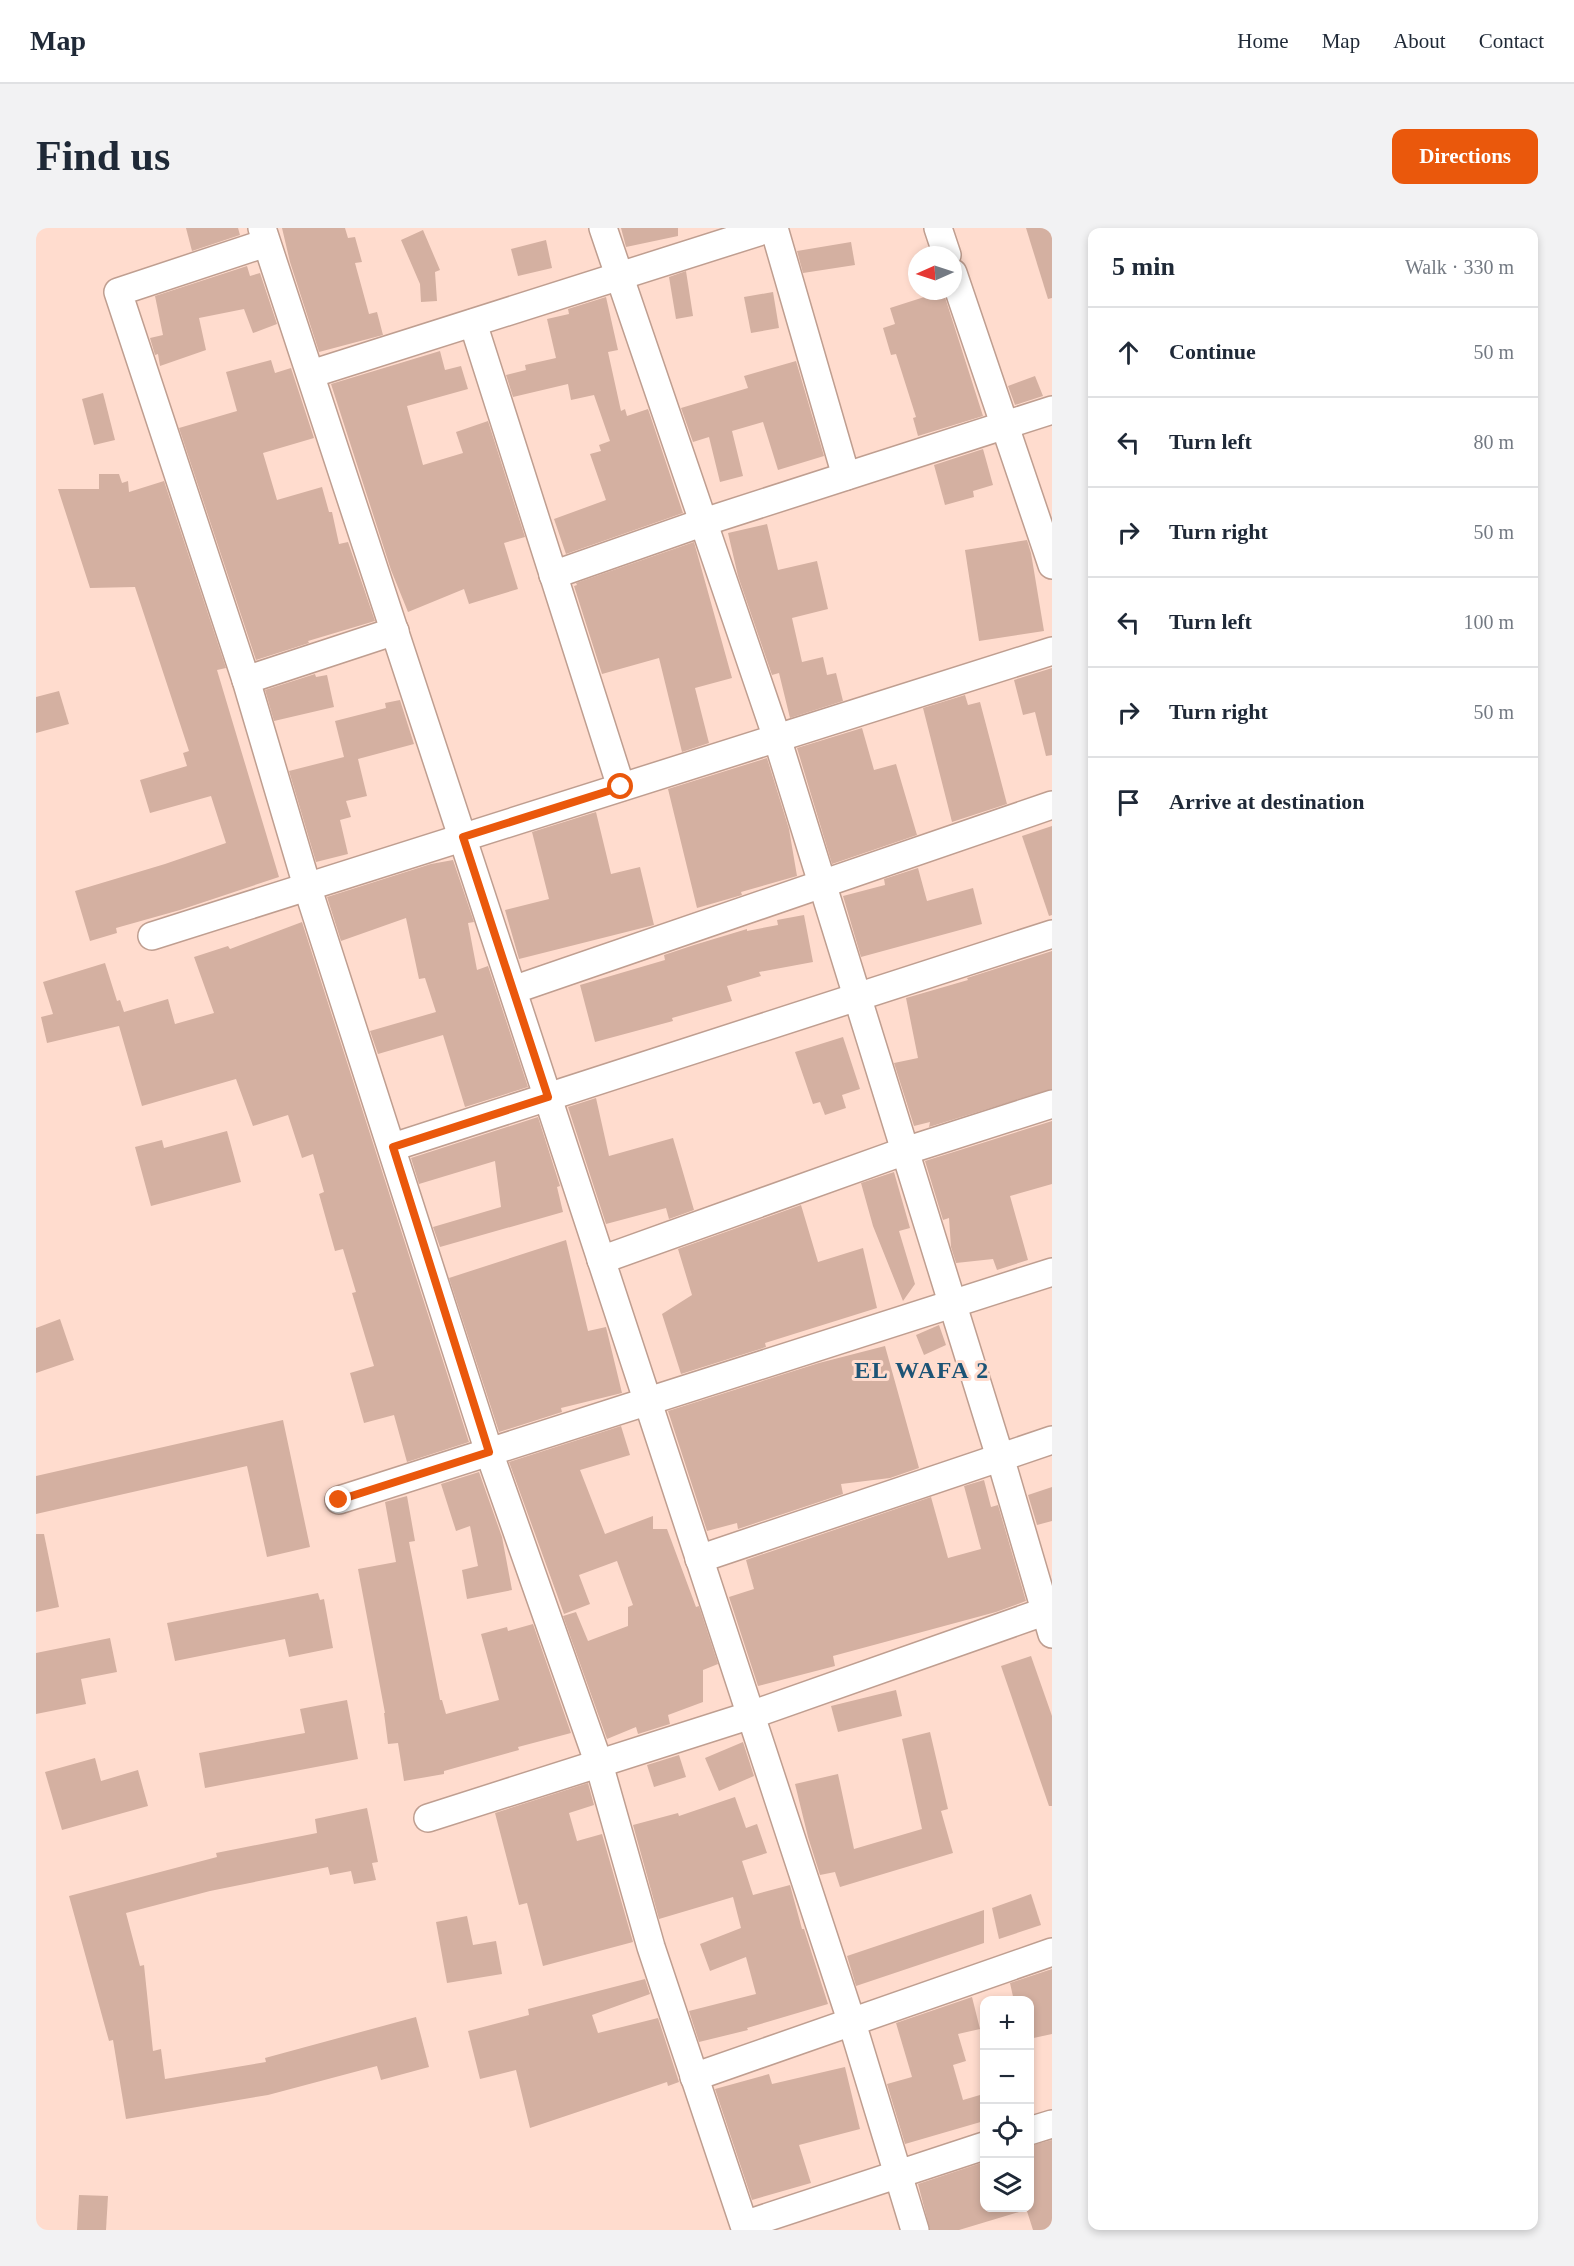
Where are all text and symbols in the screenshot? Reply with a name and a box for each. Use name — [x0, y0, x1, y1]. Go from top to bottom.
text: Map — [30, 25, 86, 56]
text: Home — [1237, 29, 1289, 53]
text: Map — [1322, 29, 1360, 53]
text: About — [1393, 29, 1446, 53]
text: Contact — [1479, 29, 1544, 53]
button: Directions — [1392, 129, 1538, 184]
text: Find us — [36, 133, 170, 179]
north arrow — [908, 246, 962, 300]
text: 5 min — [1112, 252, 1175, 281]
text: Walk · 330 m — [1405, 256, 1514, 278]
icon: ahead — [1112, 336, 1145, 369]
text: Continue — [1169, 339, 1256, 364]
text: 50 m — [1473, 341, 1514, 363]
icon: left — [1112, 426, 1145, 459]
text: Turn left — [1169, 429, 1252, 454]
text: 80 m — [1473, 431, 1514, 453]
icon: right — [1112, 516, 1145, 549]
text: Turn right — [1169, 519, 1268, 544]
text: 50 m — [1473, 521, 1514, 543]
icon: left — [1112, 606, 1145, 639]
text: Turn left — [1169, 609, 1252, 634]
text: 100 m — [1463, 611, 1514, 633]
icon: right — [1112, 696, 1145, 729]
text: Turn right — [1169, 699, 1268, 724]
text: 50 m — [1473, 701, 1514, 723]
route start — [607, 773, 633, 799]
icon: arrive — [1112, 786, 1145, 819]
text: Arrive at destination — [1169, 789, 1365, 814]
district label: EL WAFA 2 — [854, 1357, 990, 1383]
route end — [325, 1486, 351, 1512]
map controls — [980, 1996, 1034, 2212]
button: + — [980, 1996, 1034, 2050]
button: − — [980, 2050, 1034, 2104]
button: locate — [980, 2104, 1034, 2158]
button: layers — [980, 2158, 1034, 2212]

